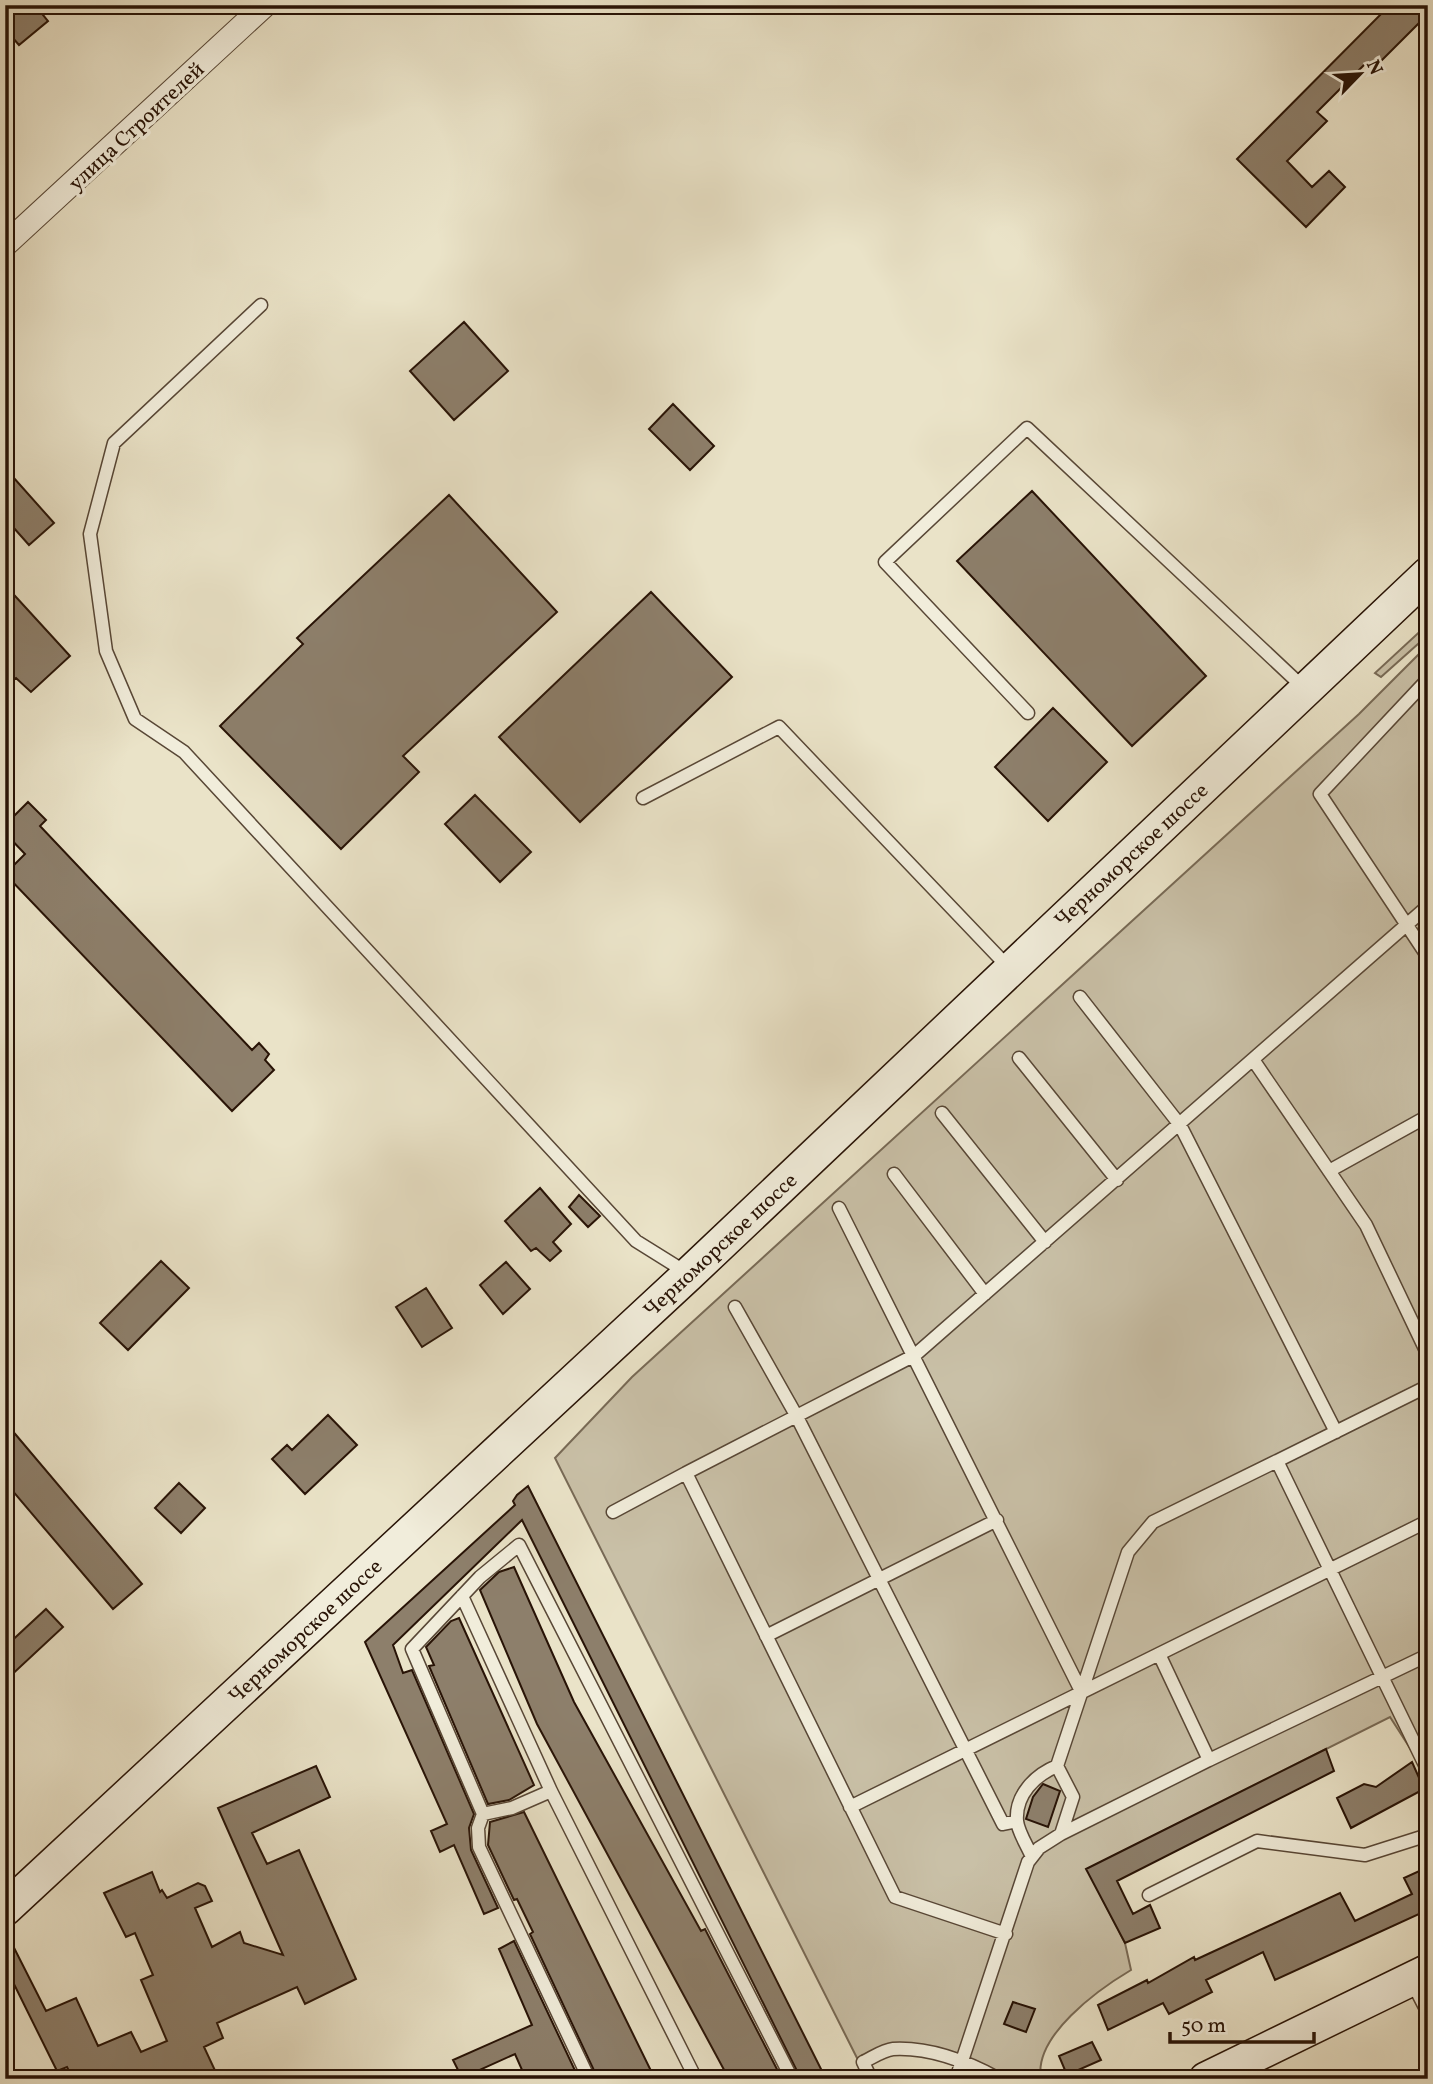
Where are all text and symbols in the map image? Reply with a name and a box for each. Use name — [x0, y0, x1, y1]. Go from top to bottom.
north arrow — [1324, 38, 1394, 108]
street label: улица Строителей — [63, 56, 212, 198]
text: N — [1359, 56, 1388, 80]
street label: Черноморское шоссе — [1049, 777, 1215, 935]
street label: Черноморское шоссе — [638, 1167, 804, 1325]
street label: Черноморское шоссе — [223, 1553, 389, 1711]
scale bar — [1170, 2000, 1314, 2044]
text: 50 m — [1181, 2012, 1226, 2041]

